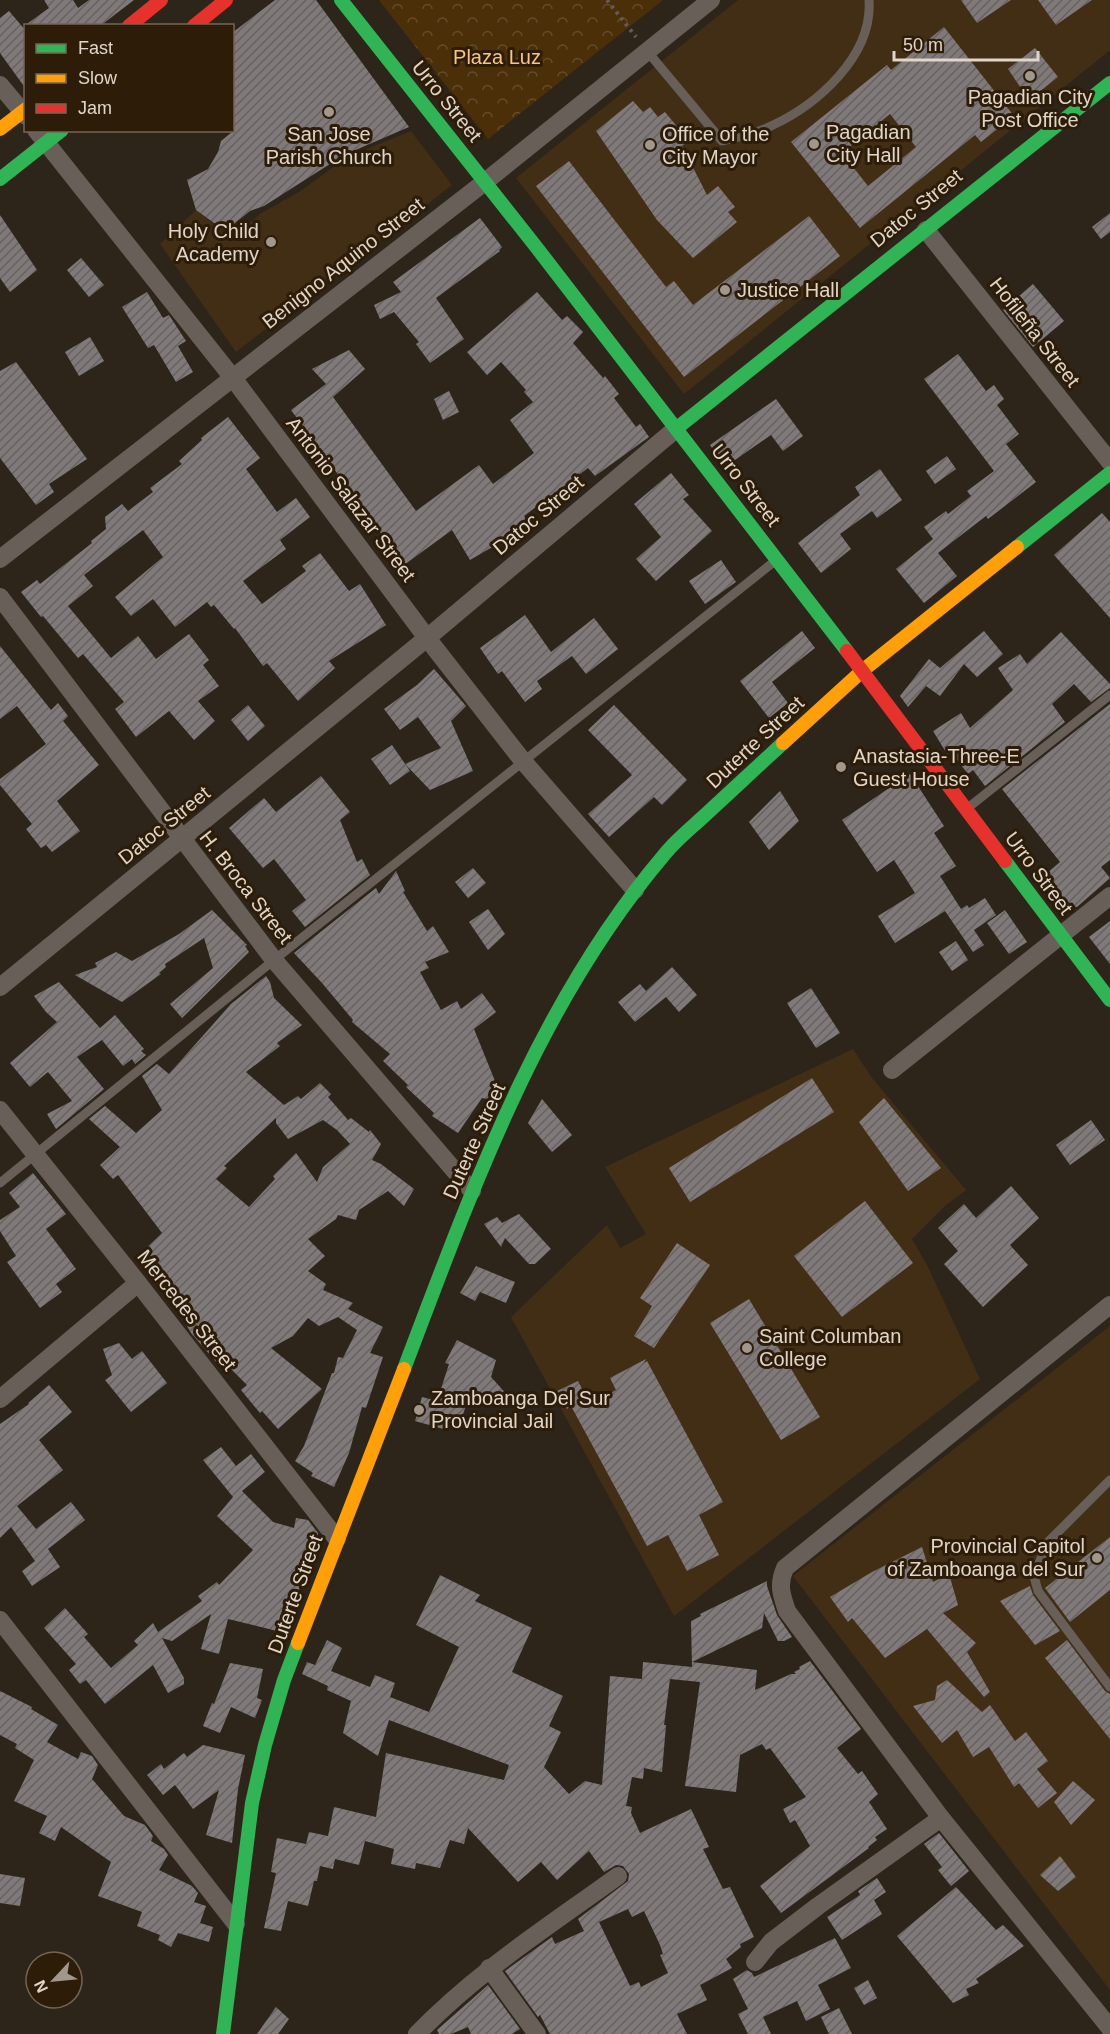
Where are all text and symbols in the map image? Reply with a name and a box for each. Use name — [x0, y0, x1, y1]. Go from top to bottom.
legend — [24, 24, 234, 132]
scale bar — [894, 24, 1038, 62]
text: 50 m — [903, 35, 943, 55]
text: Fast — [78, 38, 113, 58]
park label: Plaza Luz — [453, 46, 541, 68]
street label: Urro Street — [408, 56, 487, 146]
text: Slow — [78, 68, 118, 88]
marker: Pagadian City Post Office — [1023, 69, 1037, 83]
place label: Pagadian City Post Office — [968, 86, 1092, 131]
text: Jam — [78, 98, 112, 118]
marker: San Jose Parish Church — [322, 105, 336, 119]
place label: Pagadian City Hall — [826, 121, 911, 166]
place label: San Jose Parish Church — [266, 123, 392, 168]
place label: Office of the City Mayor — [662, 123, 769, 168]
marker: Pagadian City Hall — [807, 137, 821, 151]
marker: Office of the City Mayor — [643, 138, 657, 152]
street label: Datoc Street — [866, 164, 966, 252]
street label: Benigno Aquino Street — [258, 193, 429, 333]
place label: Holy Child Academy — [168, 220, 259, 265]
marker: Holy Child Academy — [264, 235, 278, 249]
street label: Hofileña Street — [986, 273, 1085, 391]
place label: Justice Hall — [737, 279, 839, 301]
marker: Justice Hall — [718, 283, 732, 297]
street label: Antonio Salazar Street — [282, 412, 420, 586]
street label: Urro Street — [707, 440, 785, 531]
street label: Datoc Street — [488, 471, 588, 559]
street label: Duterte Street — [702, 691, 808, 793]
place label: Anastasia-Three-E Guest House — [853, 745, 1020, 790]
marker: Anastasia-Three-E Guest House — [834, 760, 848, 774]
street label: Datoc Street — [114, 781, 214, 869]
street label: H. Broca Street — [195, 826, 297, 948]
street label: Urro Street — [1001, 827, 1077, 919]
street label: Duterte Street — [439, 1079, 510, 1202]
street label: Mercedes Street — [133, 1245, 241, 1375]
place label: Saint Columban College — [759, 1325, 901, 1370]
marker: Saint Columban College — [740, 1341, 754, 1355]
place label: Zamboanga Del Sur Provincial Jail — [431, 1387, 610, 1432]
marker: Zamboanga Del Sur Provincial Jail — [412, 1403, 426, 1417]
street label: Duterte Street — [263, 1531, 327, 1656]
place label: Provincial Capitol of Zamboanga del Sur — [887, 1535, 1085, 1580]
marker: Provincial Capitol of Zamboanga del Sur — [1090, 1551, 1104, 1565]
north arrow — [24, 1950, 84, 2010]
text: N — [31, 1977, 51, 1995]

